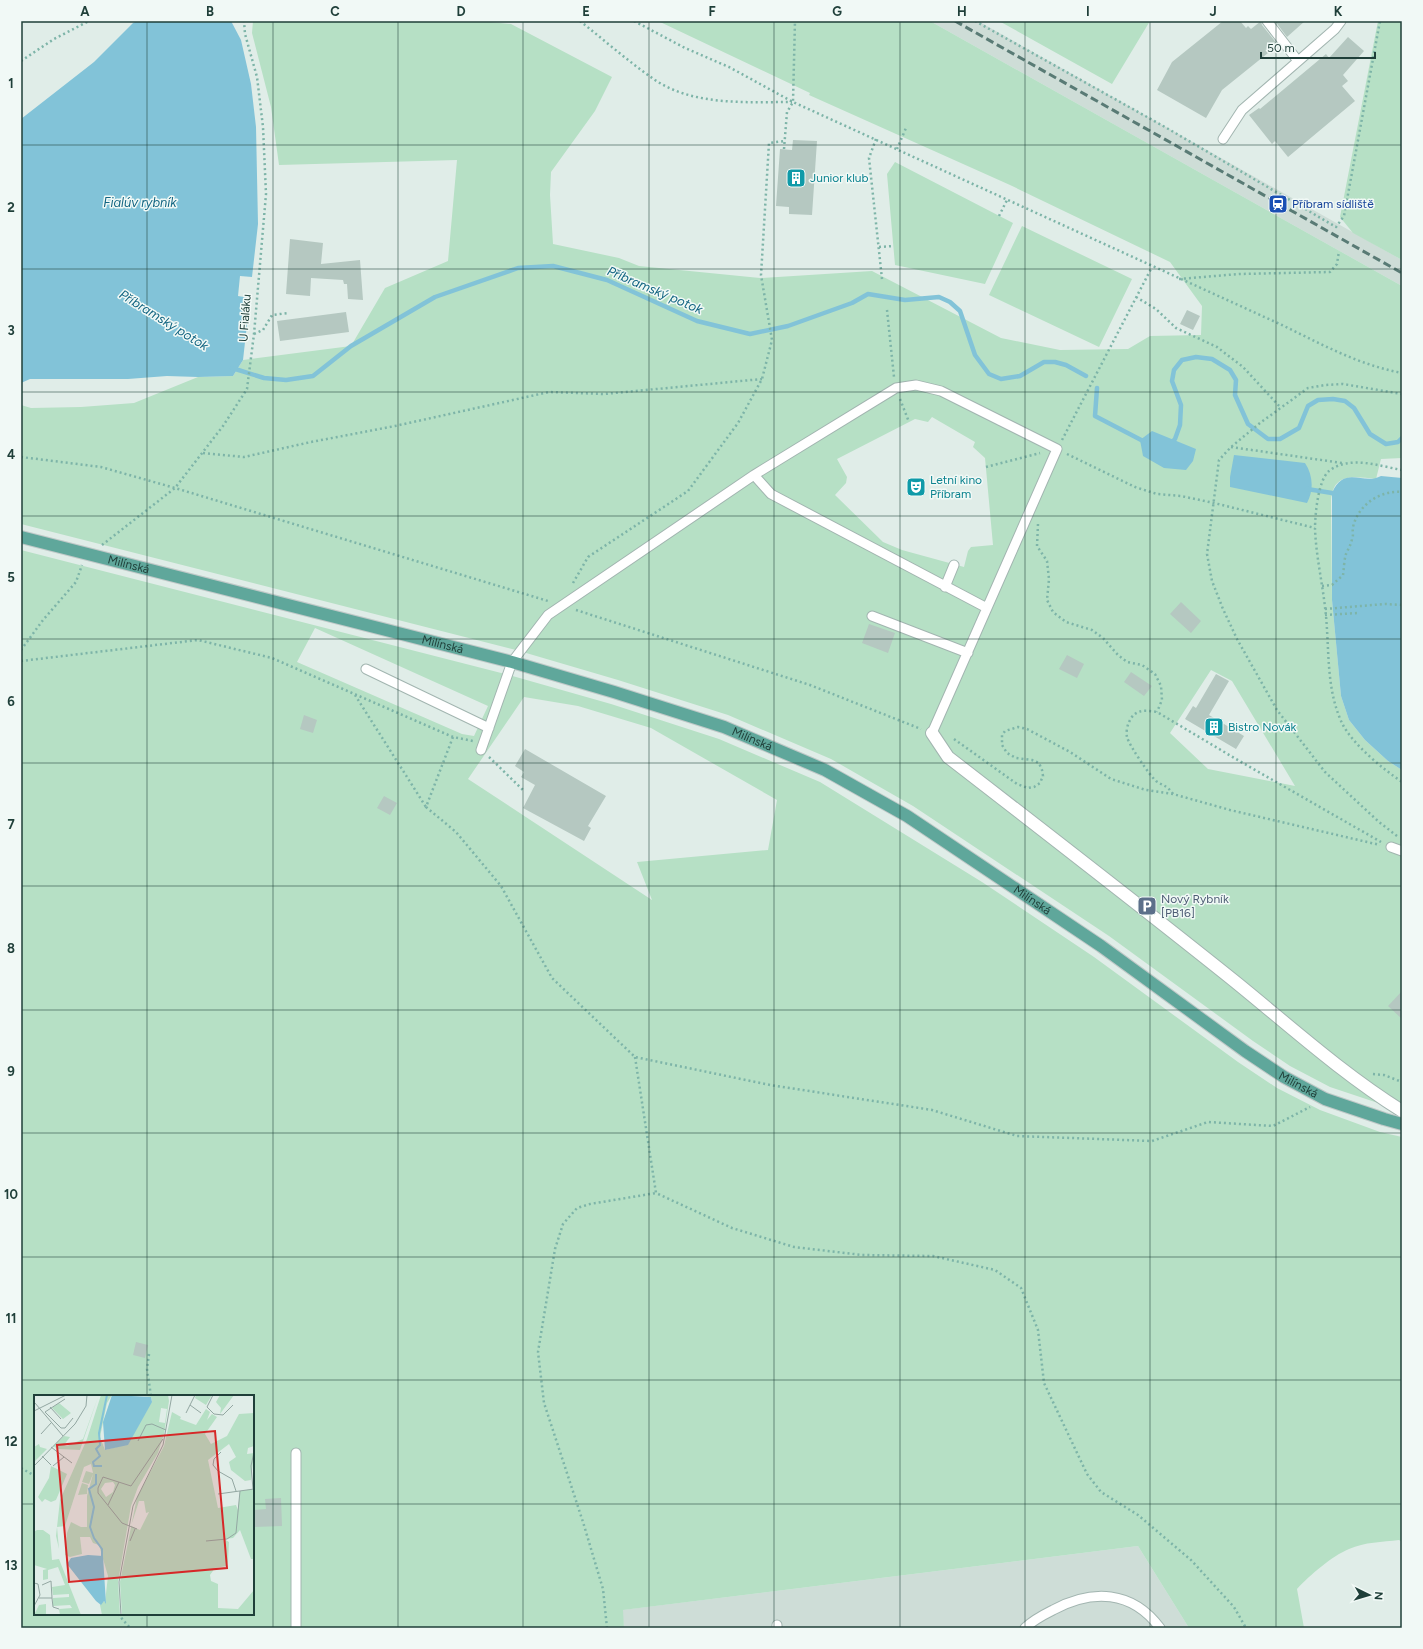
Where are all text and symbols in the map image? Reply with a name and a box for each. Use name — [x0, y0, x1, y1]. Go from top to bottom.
text: A — [80, 4, 90, 19]
text: B — [206, 4, 214, 19]
text: C — [330, 4, 340, 19]
text: D — [456, 4, 466, 19]
text: E — [582, 4, 590, 19]
text: F — [708, 4, 716, 19]
text: G — [832, 4, 842, 19]
text: H — [957, 4, 967, 19]
text: I — [1086, 4, 1090, 19]
text: J — [1209, 4, 1217, 19]
text: K — [1334, 4, 1343, 19]
scale bar — [1261, 34, 1375, 60]
text: 50 m — [1267, 41, 1295, 55]
text: 1 — [8, 76, 14, 91]
building icon: Junior klub — [785, 167, 807, 189]
place label: Junior klub — [810, 171, 869, 185]
station icon: Příbram sídliště — [1267, 193, 1289, 215]
water label: Fialúv rybník — [103, 195, 177, 210]
place label: Příbram sídliště — [1292, 197, 1374, 211]
text: 2 — [7, 200, 15, 215]
water label: Příbramský potok — [605, 263, 706, 317]
water label: Příbramský potok — [117, 287, 212, 354]
street label: U Fialáku — [236, 294, 254, 342]
text: 3 — [7, 323, 15, 338]
text: 4 — [7, 447, 15, 462]
place label: Letní kino Příbram — [930, 473, 982, 501]
theatre icon: Letní kino Příbram — [905, 476, 927, 498]
street label: Milínská — [106, 552, 151, 576]
text: 5 — [7, 570, 15, 585]
street label: Milínská — [420, 632, 465, 656]
text: 6 — [7, 694, 15, 709]
building icon: Bistro Novák — [1203, 716, 1225, 738]
place label: Bistro Novák — [1228, 720, 1297, 734]
street label: Milínská — [730, 724, 774, 754]
text: 7 — [7, 817, 15, 832]
street label: Milínská — [1011, 882, 1054, 918]
place label: Nový Rybník [PB16] — [1161, 892, 1229, 920]
parking icon: Nový Rybník [PB16] — [1136, 895, 1158, 917]
text: 8 — [7, 941, 15, 956]
text: 9 — [7, 1064, 15, 1079]
street label: Milínská — [1276, 1068, 1320, 1101]
text: 10 — [4, 1187, 18, 1202]
text: 11 — [6, 1311, 16, 1326]
inset map — [34, 1395, 254, 1615]
text: 12 — [4, 1434, 18, 1449]
text: 13 — [5, 1558, 17, 1573]
north arrow — [1349, 1575, 1389, 1615]
text: N — [1372, 1591, 1385, 1601]

